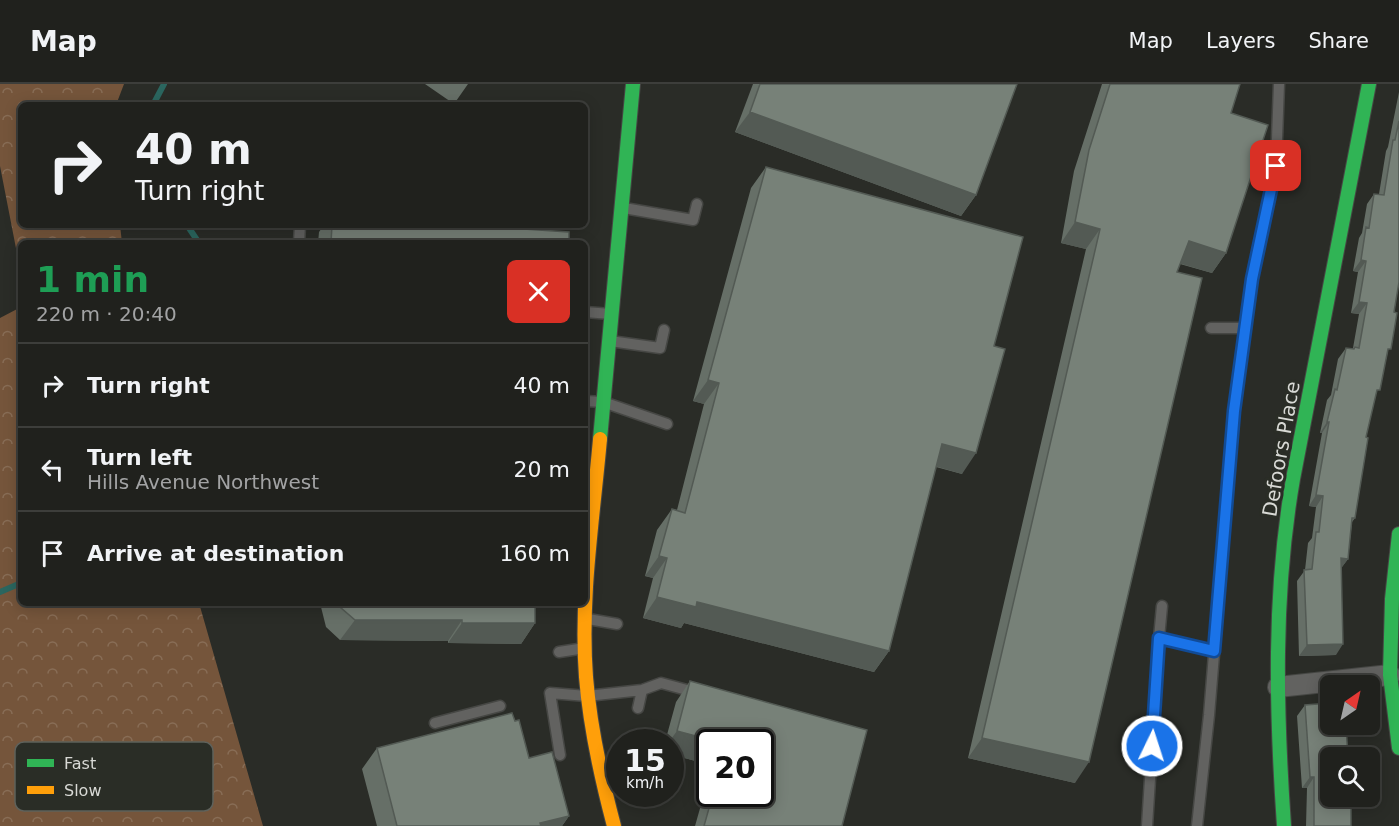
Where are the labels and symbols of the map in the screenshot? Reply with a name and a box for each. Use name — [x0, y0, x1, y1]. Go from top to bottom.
pin — [1250, 140, 1301, 191]
street label: Defoors Place — [1257, 379, 1305, 519]
north arrow — [1320, 675, 1380, 735]
position arrow — [1120, 714, 1184, 778]
speed limit sign: 20 — [696, 729, 774, 807]
legend — [15, 742, 213, 811]
text: Fast — [64, 754, 96, 773]
text: Slow — [64, 781, 101, 800]

